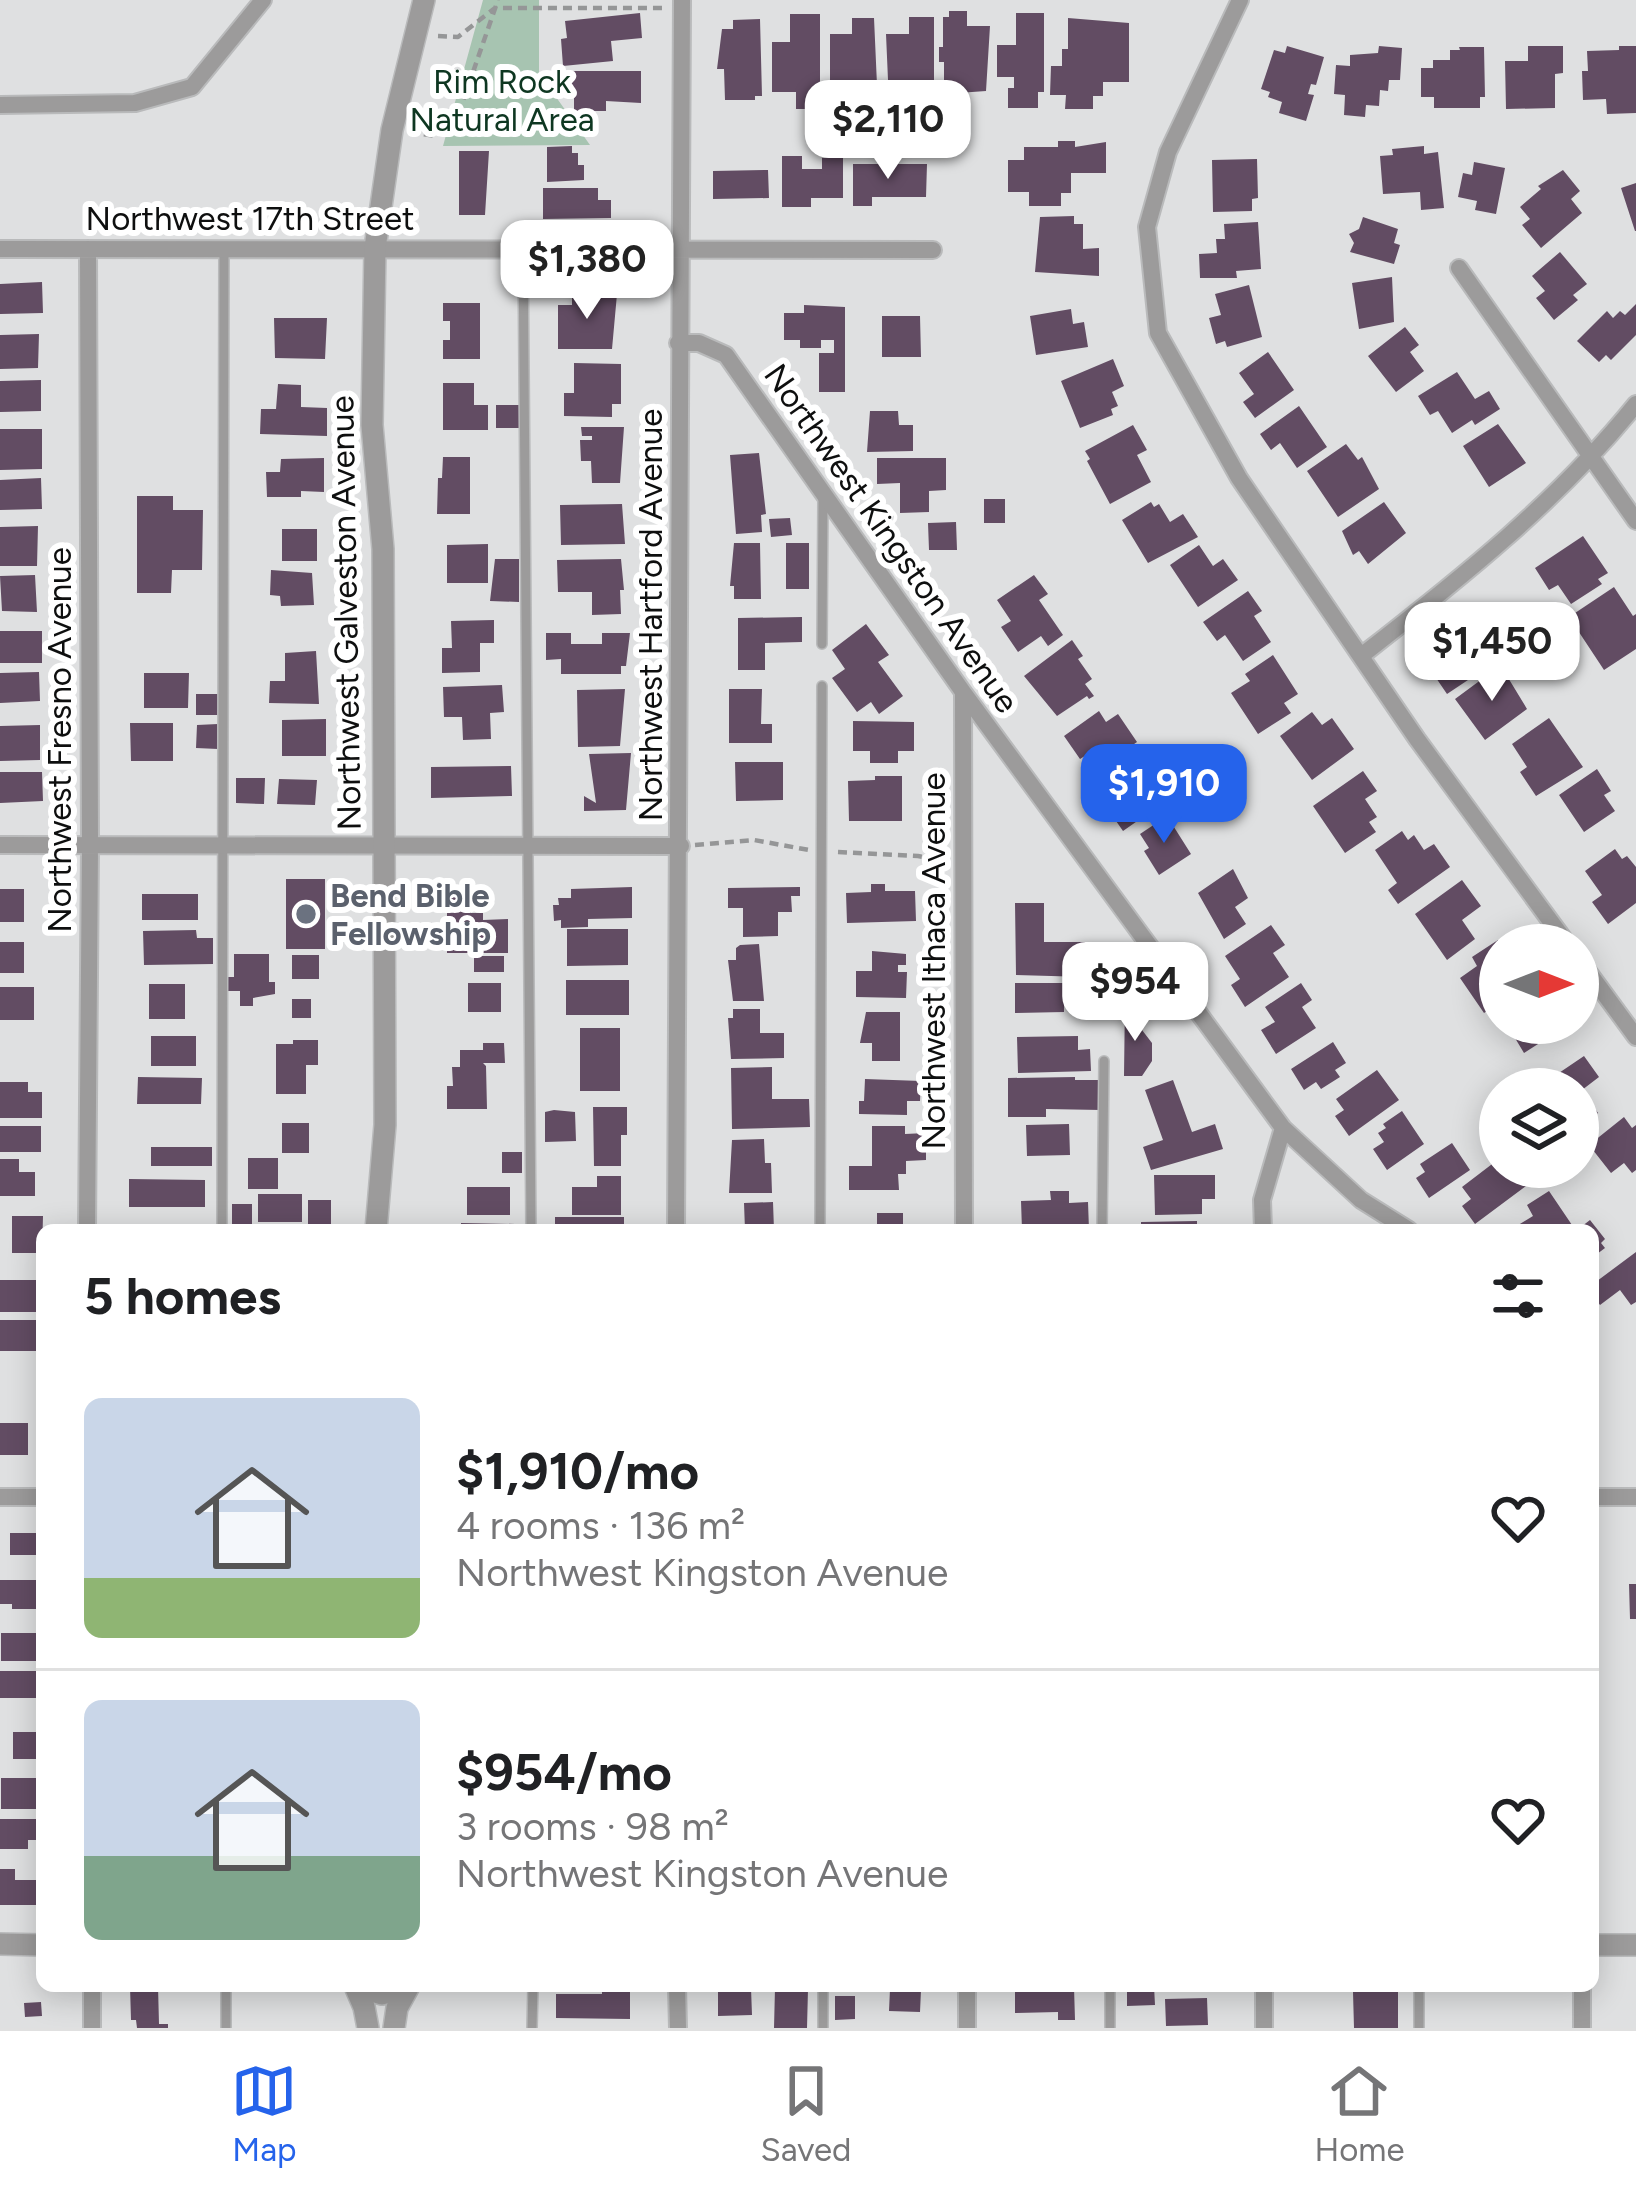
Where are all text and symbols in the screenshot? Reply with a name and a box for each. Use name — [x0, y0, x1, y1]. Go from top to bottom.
park label: Rim Rock Natural Area — [410, 62, 595, 139]
pin: $2,110 — [790, 80, 986, 182]
text: $2,110 — [832, 95, 944, 142]
street label: Northwest 17th Street — [86, 199, 414, 238]
pin: $1,380 — [489, 220, 685, 322]
text: $1,380 — [528, 235, 646, 282]
street label: Northwest Kingston Avenue — [756, 356, 1027, 720]
street label: Northwest Galveston Avenue — [322, 395, 369, 831]
street label: Northwest Hartford Avenue — [631, 409, 670, 821]
street label: Northwest Fresno Avenue — [40, 547, 79, 933]
pin: $1,450 — [1394, 602, 1590, 704]
text: $1,450 — [1432, 617, 1552, 664]
pin: $1,910 — [1066, 744, 1262, 846]
text: $1,910 — [1108, 759, 1220, 806]
street label: Northwest Ithaca Avenue — [914, 772, 953, 1150]
place label: Bend Bible Fellowship — [330, 876, 491, 953]
marker: Bend Bible Fellowship — [293, 901, 319, 927]
north arrow — [1479, 924, 1599, 1044]
map controls — [1479, 924, 1599, 1188]
pin: $954 — [1064, 942, 1206, 1044]
text: $954 — [1089, 957, 1181, 1004]
button: layers — [1479, 1068, 1599, 1188]
icon: filters — [1485, 1263, 1551, 1329]
text: 5 homes — [84, 1266, 281, 1327]
text: $1,910/mo — [456, 1441, 699, 1502]
icon: home — [180, 1446, 324, 1590]
icon: heart — [1485, 1485, 1551, 1551]
text: 4 rooms · 136 m² — [456, 1502, 745, 1549]
text: Northwest Kingston Avenue — [456, 1549, 948, 1596]
text: $954/mo — [456, 1742, 672, 1803]
icon: home — [180, 1748, 324, 1892]
icon: heart — [1485, 1787, 1551, 1853]
text: 3 rooms · 98 m² — [456, 1803, 729, 1850]
text: Northwest Kingston Avenue — [456, 1850, 948, 1897]
tab: Map — [231, 2058, 297, 2169]
tab: Saved — [760, 2058, 851, 2169]
tab: Home — [1314, 2058, 1404, 2169]

